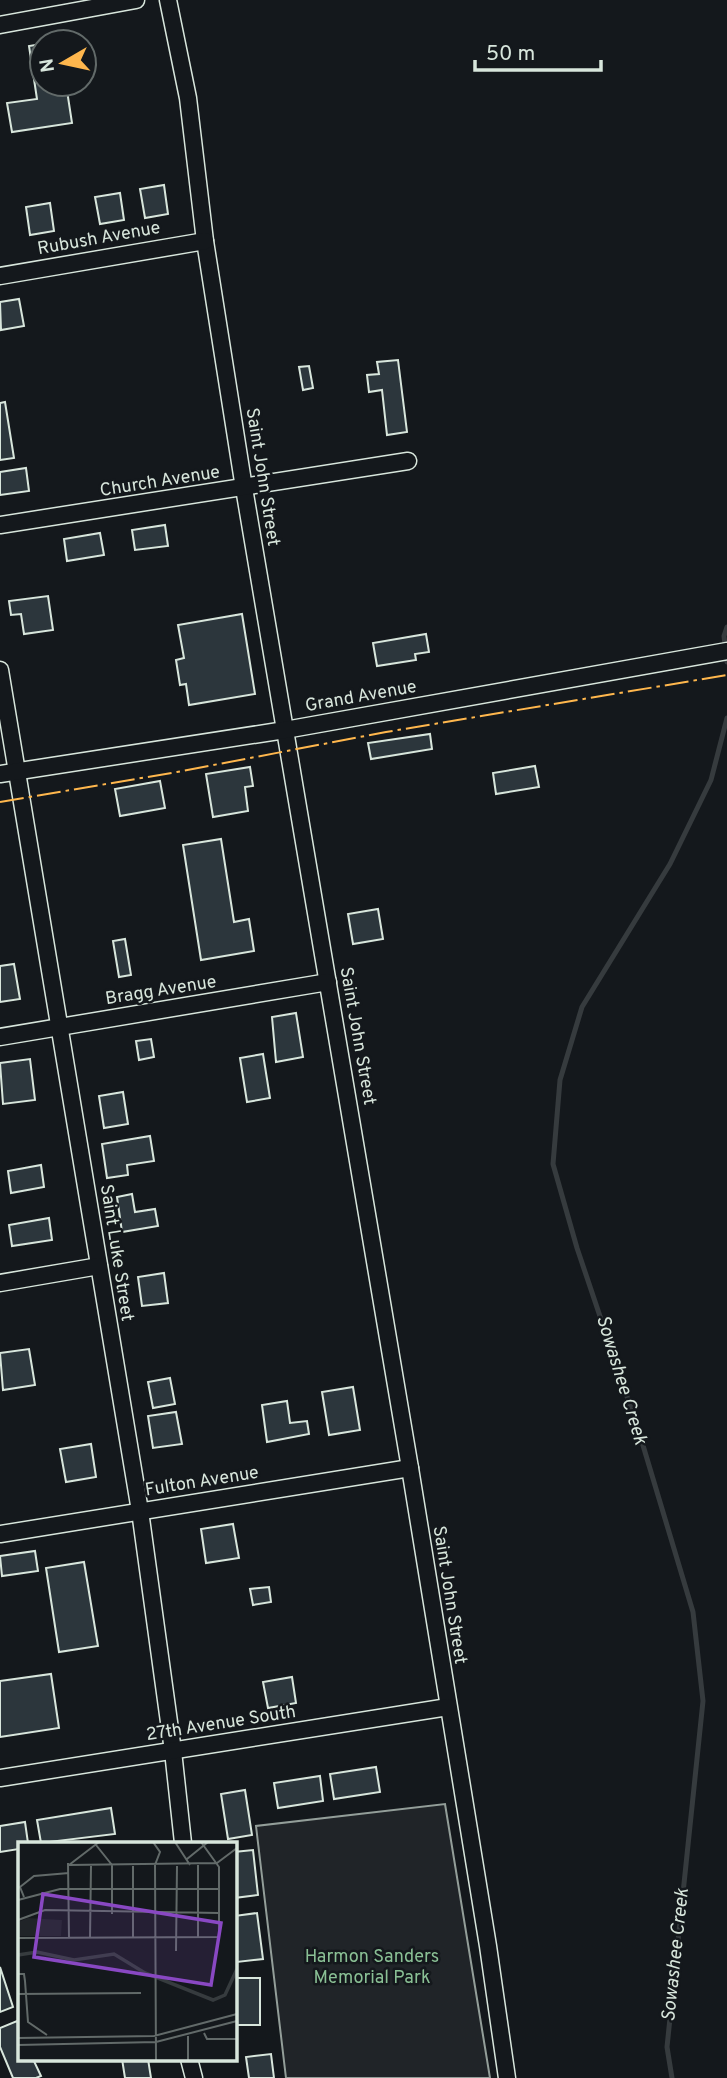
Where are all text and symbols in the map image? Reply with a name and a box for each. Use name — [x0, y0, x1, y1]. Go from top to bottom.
north arrow — [28, 28, 98, 98]
scale bar — [475, 28, 601, 72]
text: 50 m — [486, 41, 535, 68]
text: N — [35, 57, 61, 74]
street label: Rubush Avenue — [36, 217, 162, 261]
street label: Saint John Street — [240, 406, 284, 548]
street label: Church Avenue — [98, 461, 222, 503]
street label: Grand Avenue — [303, 676, 419, 718]
street label: Saint John Street — [334, 965, 380, 1107]
street label: Bragg Avenue — [104, 971, 218, 1011]
street label: Saint Luke Street — [94, 1183, 138, 1323]
water label: Sowashee Creek — [590, 1312, 652, 1448]
street label: Fulton Avenue — [144, 1462, 260, 1502]
street label: Saint John Street — [427, 1524, 471, 1666]
street label: 27th Avenue South — [144, 1701, 298, 1747]
inset map — [18, 1842, 236, 2060]
water label: Sowashee Creek — [657, 1887, 695, 2023]
park label: Harmon Sanders Memorial Park — [305, 1946, 439, 1990]

